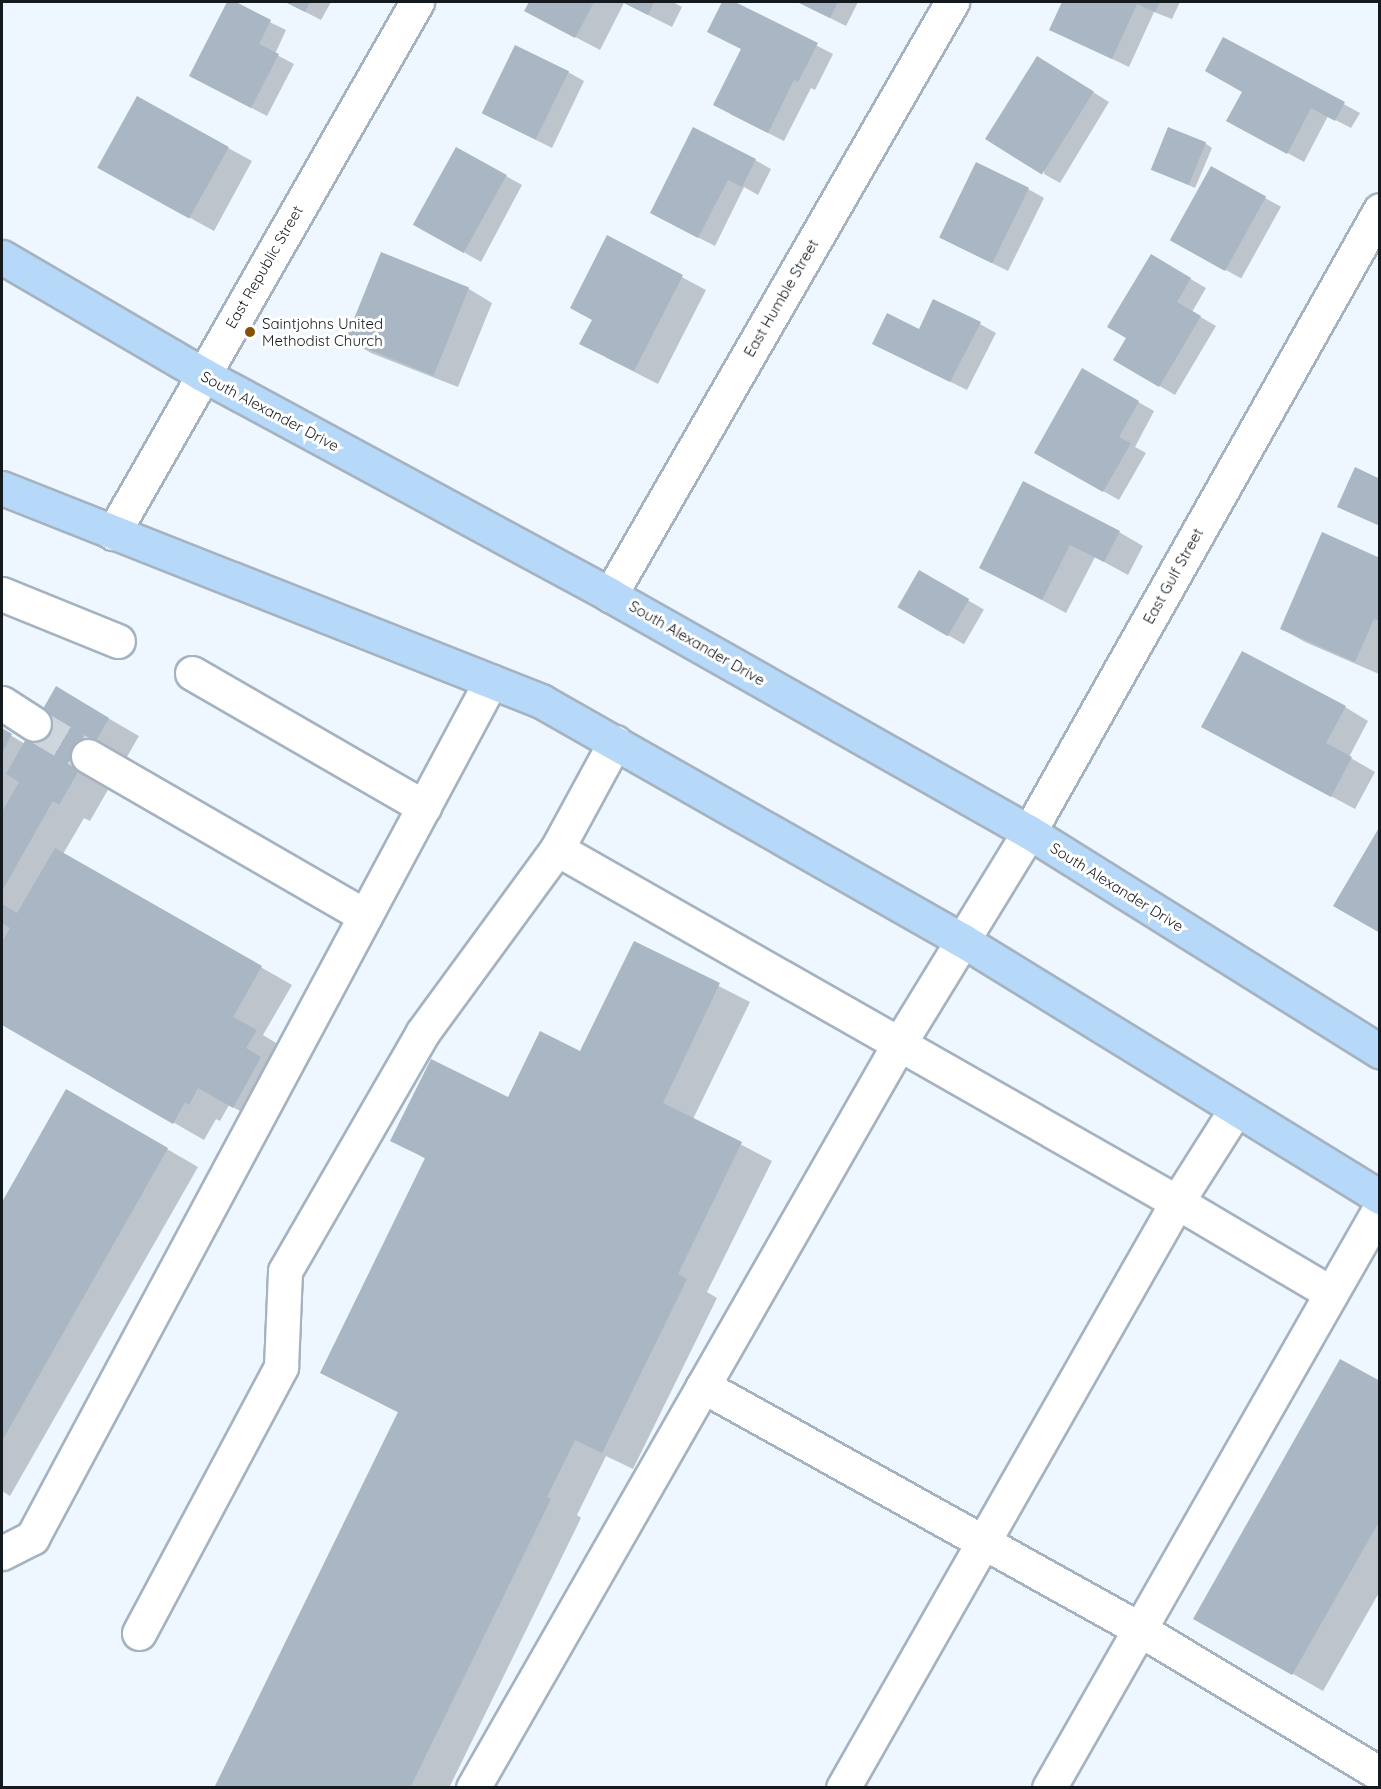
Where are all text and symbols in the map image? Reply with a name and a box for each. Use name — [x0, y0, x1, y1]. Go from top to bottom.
street label: East Republic Street — [222, 203, 306, 331]
street label: East Humble Street — [740, 236, 822, 360]
place label: Saintjohns United Methodist Church — [262, 314, 383, 349]
marker: Saintjohns United Methodist Church — [243, 325, 257, 339]
street label: South Alexander Drive — [198, 367, 342, 455]
street label: East Gulf Street — [1139, 525, 1207, 627]
street label: South Alexander Drive — [626, 597, 768, 689]
street label: South Alexander Drive — [1047, 839, 1187, 935]

